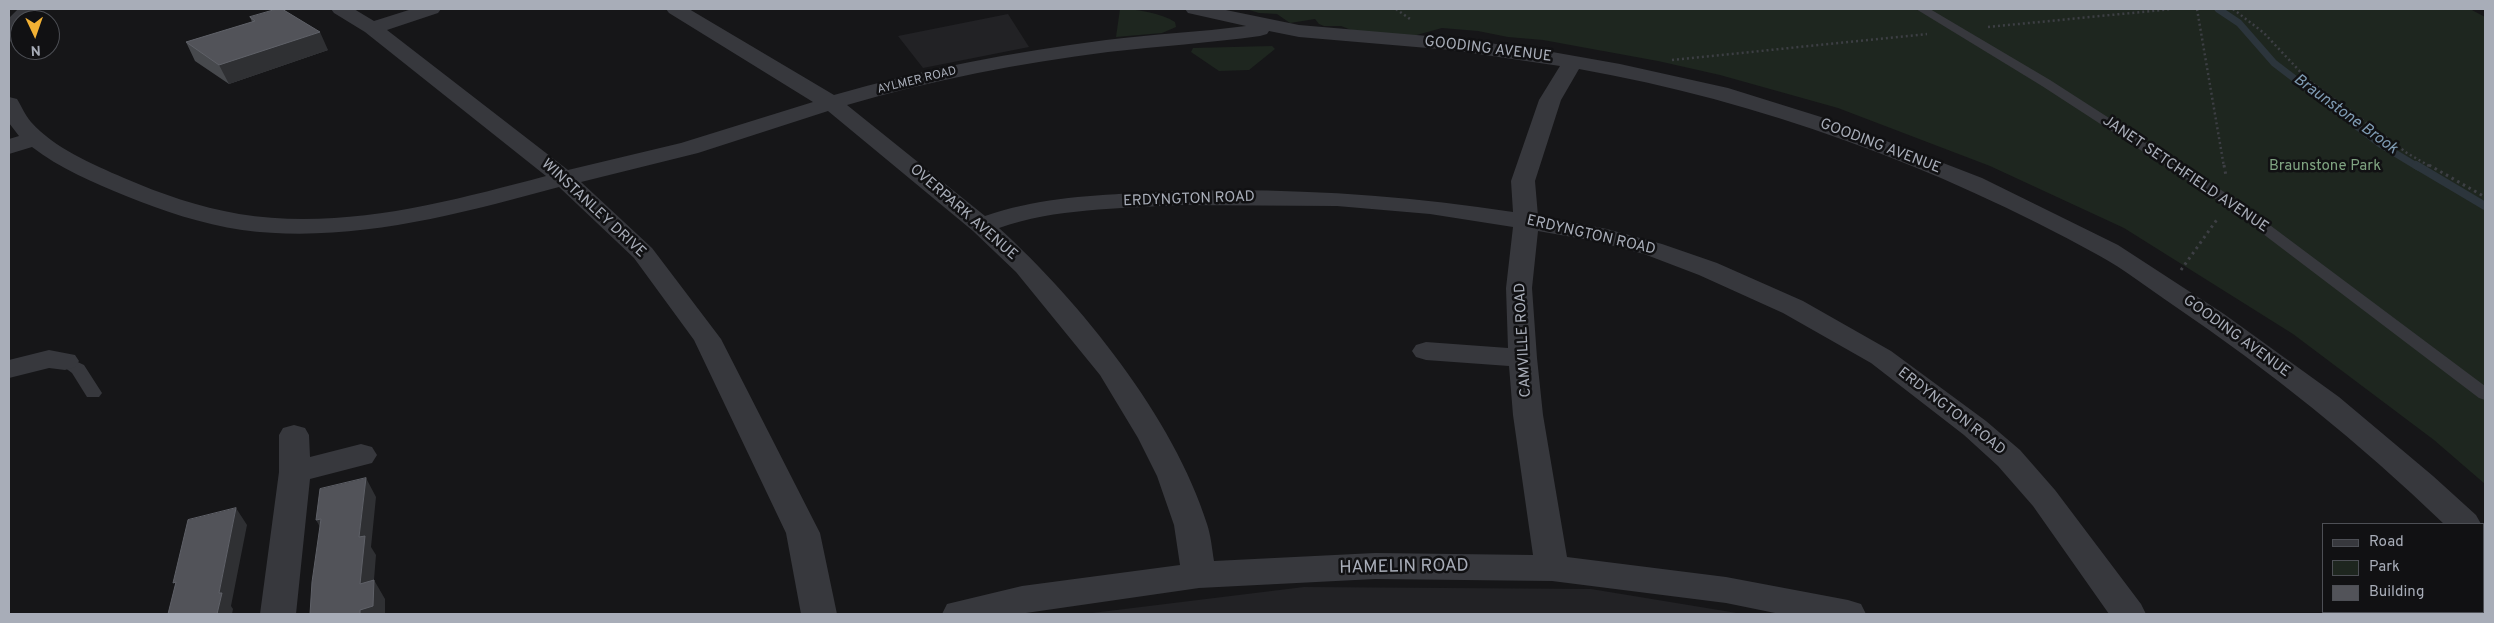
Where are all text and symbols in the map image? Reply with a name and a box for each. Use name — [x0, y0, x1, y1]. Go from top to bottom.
north arrow — [10, 10, 60, 60]
street label: GOODING AVENUE — [1423, 33, 1553, 67]
text: N — [30, 41, 41, 58]
street label: AYLMER ROAD — [876, 64, 958, 98]
water label: Braunstone Brook — [2289, 71, 2401, 159]
street label: JANET SETCHFIELD AVENUE — [2099, 113, 2271, 237]
street label: GOODING AVENUE — [1817, 116, 1943, 178]
street label: WINSTANLEY DRIVE — [537, 156, 649, 262]
park label: Braunstone Park — [2269, 158, 2381, 176]
street label: OVERPARK AVENUE — [905, 161, 1021, 265]
street label: ERDYNGTON ROAD — [1123, 189, 1255, 211]
street label: ERDYNGTON ROAD — [1525, 212, 1657, 260]
street label: CAMVILLE ROAD — [1512, 282, 1536, 398]
street label: GOODING AVENUE — [2179, 292, 2293, 382]
street label: ERDYNGTON ROAD — [1894, 364, 2008, 460]
legend — [2322, 523, 2484, 613]
text: Road — [2369, 533, 2404, 552]
street label: HAMELIN ROAD — [1339, 556, 1469, 580]
text: Park — [2369, 558, 2400, 577]
text: Building — [2369, 583, 2424, 602]

